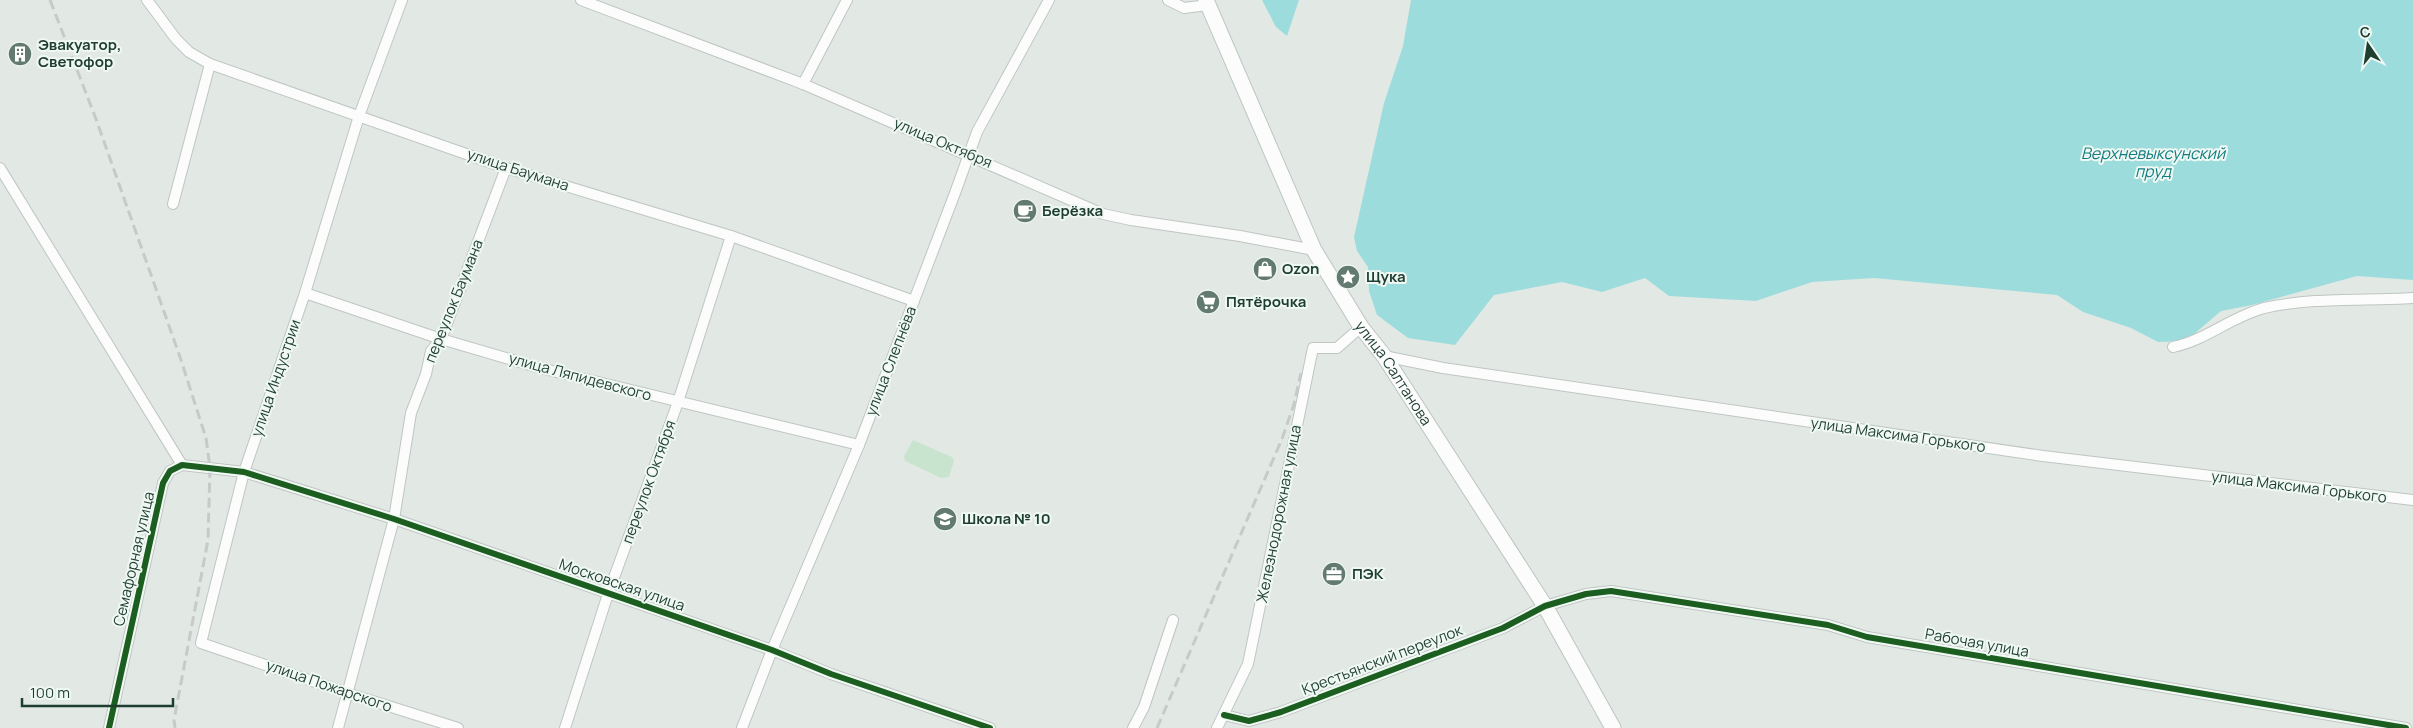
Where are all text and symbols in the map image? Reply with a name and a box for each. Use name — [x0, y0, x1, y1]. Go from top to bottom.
north arrow — [2343, 20, 2393, 70]
text: С — [2358, 21, 2372, 42]
place label: Эвакуатор, Светофор — [38, 34, 122, 72]
building icon: Эвакуатор, Светофор — [7, 41, 33, 67]
street label: улица Октября — [891, 112, 996, 173]
water label: Верхневыксунский пруд — [2081, 142, 2227, 182]
street label: улица Баумана — [464, 143, 572, 196]
cafe icon: Берёзка — [1012, 198, 1038, 224]
place label: Берёзка — [1042, 200, 1103, 221]
street label: переулок Баумана — [419, 236, 488, 366]
shop icon: Ozon — [1252, 256, 1278, 282]
place label: Ozon — [1282, 258, 1319, 279]
place icon: Щука — [1335, 264, 1361, 290]
place label: Щука — [1366, 266, 1406, 287]
supermarket icon: Пятёрочка — [1195, 289, 1221, 315]
place label: Пятёрочка — [1226, 291, 1306, 312]
street label: улица Слепнёва — [860, 303, 921, 419]
street label: улица Индустрии — [246, 316, 305, 439]
street label: улица Салтанова — [1350, 317, 1437, 429]
street label: улица Ляпидевского — [506, 347, 654, 406]
street label: улица Максима Горького — [1809, 412, 1987, 457]
street label: переулок Октября — [616, 417, 681, 547]
street label: Железнодорожная улица — [1251, 423, 1306, 605]
street label: улица Максима Горького — [2210, 465, 2388, 508]
street label: Семафорная улица — [108, 490, 159, 628]
school or university icon: Школа № 10 — [932, 506, 958, 532]
place label: Школа № 10 — [962, 508, 1051, 529]
street label: Московская улица — [556, 553, 688, 616]
office icon: ПЭК — [1321, 561, 1347, 587]
place label: ПЭК — [1352, 563, 1384, 584]
street label: Крестьянский переулок — [1298, 619, 1466, 700]
street label: Рабочая улица — [1923, 623, 2031, 662]
street label: улица Пожарского — [263, 654, 395, 717]
scale bar — [22, 676, 174, 708]
text: 100 m — [30, 682, 70, 703]

